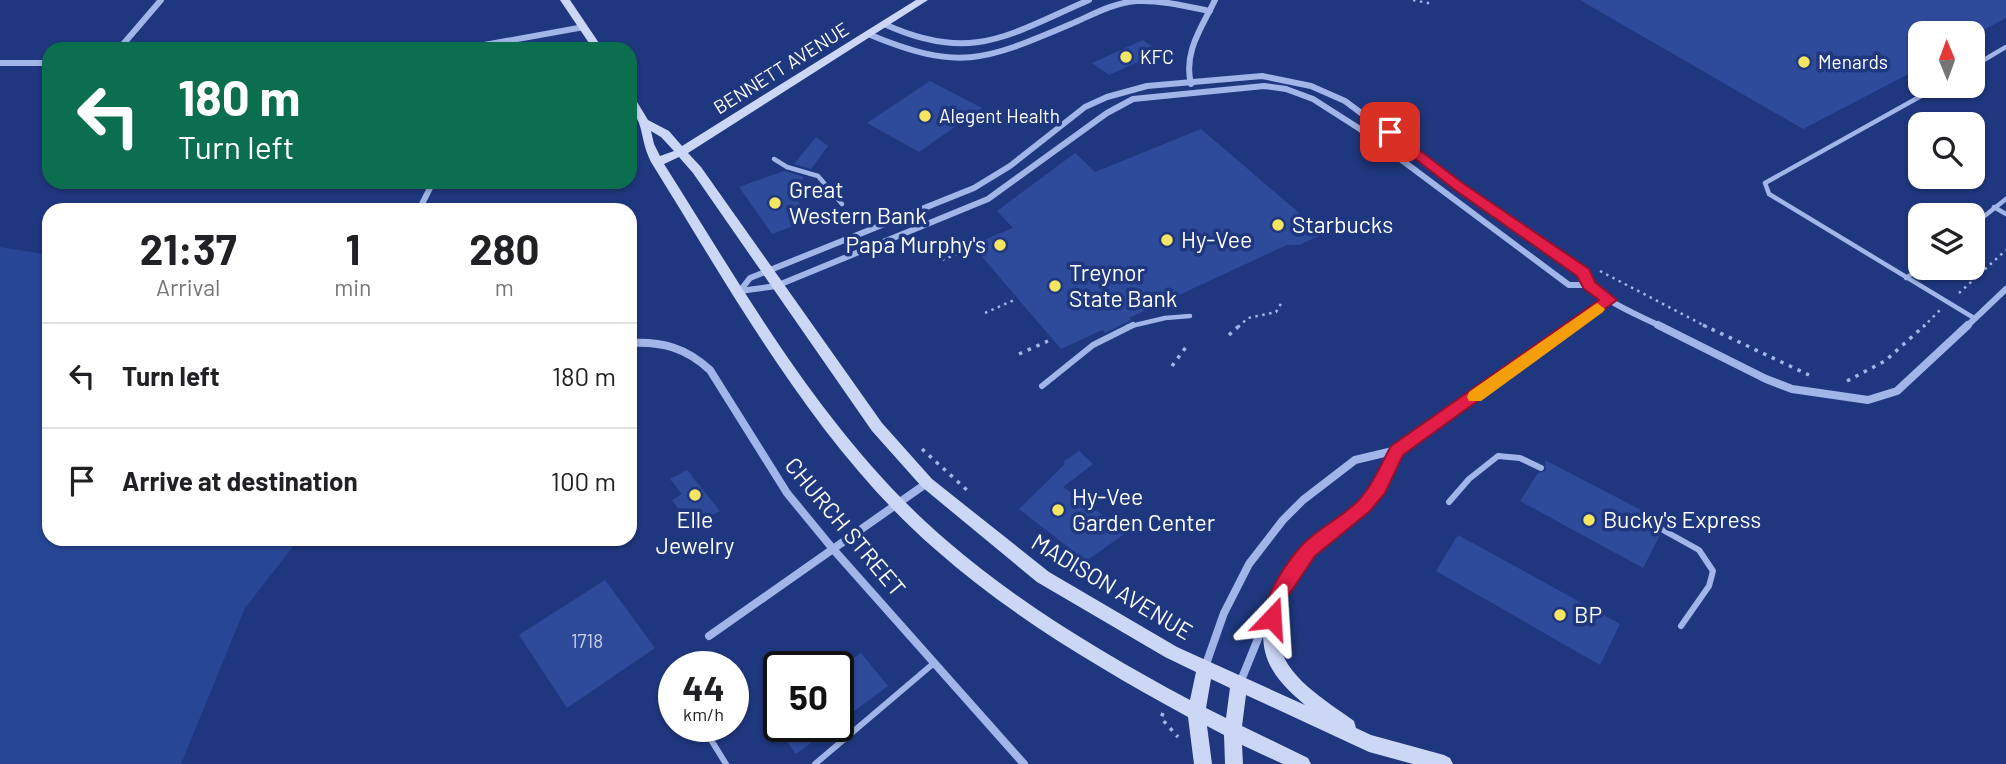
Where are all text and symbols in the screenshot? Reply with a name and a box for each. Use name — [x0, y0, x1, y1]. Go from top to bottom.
street label: BENNETT AVENUE — [709, 17, 853, 118]
north arrow — [1908, 21, 1984, 98]
map controls — [1908, 21, 1985, 280]
place label: KFC — [1140, 45, 1174, 68]
marker: KFC — [1118, 49, 1134, 65]
place label: Menards — [1818, 50, 1888, 73]
marker: Menards — [1796, 54, 1812, 70]
text: 180 m — [178, 67, 301, 126]
icon: left — [63, 70, 154, 161]
pin — [1360, 102, 1420, 162]
place label: Alegent Health — [939, 104, 1060, 127]
marker: Alegent Health — [917, 108, 933, 124]
button: search — [1908, 112, 1985, 189]
icon: arrive — [1371, 113, 1409, 151]
text: Turn left — [178, 127, 295, 165]
place label: Great Western Bank — [789, 175, 927, 229]
marker: Great Western Bank — [767, 195, 783, 211]
button: layers — [1908, 203, 1985, 280]
place label: Starbucks — [1292, 210, 1393, 238]
marker: Starbucks — [1270, 217, 1286, 233]
text: 21:37 — [140, 223, 237, 273]
text: 1 — [345, 223, 360, 273]
text: 280 — [469, 223, 539, 273]
place label: Hy-Vee — [1181, 225, 1252, 253]
place label: Papa Murphy's — [846, 230, 986, 258]
marker: Hy-Vee — [1159, 232, 1175, 248]
marker: Papa Murphy's — [992, 237, 1008, 253]
place label: Treynor State Bank — [1069, 258, 1177, 312]
text: Arrival — [156, 273, 220, 301]
text: min — [334, 273, 372, 301]
text: m — [495, 273, 514, 301]
marker: Treynor State Bank — [1047, 278, 1063, 294]
icon: left — [63, 357, 101, 395]
text: Turn left — [122, 360, 220, 391]
text: 180 m — [552, 360, 616, 391]
street label: CHURCH STREET — [780, 451, 912, 601]
icon: arrive — [63, 462, 101, 500]
text: Arrive at destination — [122, 465, 358, 496]
text: 100 m — [551, 465, 616, 496]
place label: Hy-Vee Garden Center — [1072, 482, 1216, 536]
marker: Elle Jewelry — [687, 487, 703, 503]
marker: Hy-Vee Garden Center — [1050, 502, 1066, 518]
place label: Elle Jewelry — [656, 505, 735, 559]
place label: Bucky's Express — [1603, 505, 1761, 533]
marker: Bucky's Express — [1581, 512, 1597, 528]
street label: MADISON AVENUE — [1027, 527, 1198, 645]
position arrow — [1235, 581, 1309, 655]
place label: BP — [1574, 600, 1602, 628]
marker: BP — [1552, 607, 1568, 623]
house number: 1718 — [571, 629, 603, 652]
speed limit sign: 50 — [763, 651, 854, 742]
text: 44 — [682, 666, 725, 708]
text: km/h — [683, 703, 724, 725]

